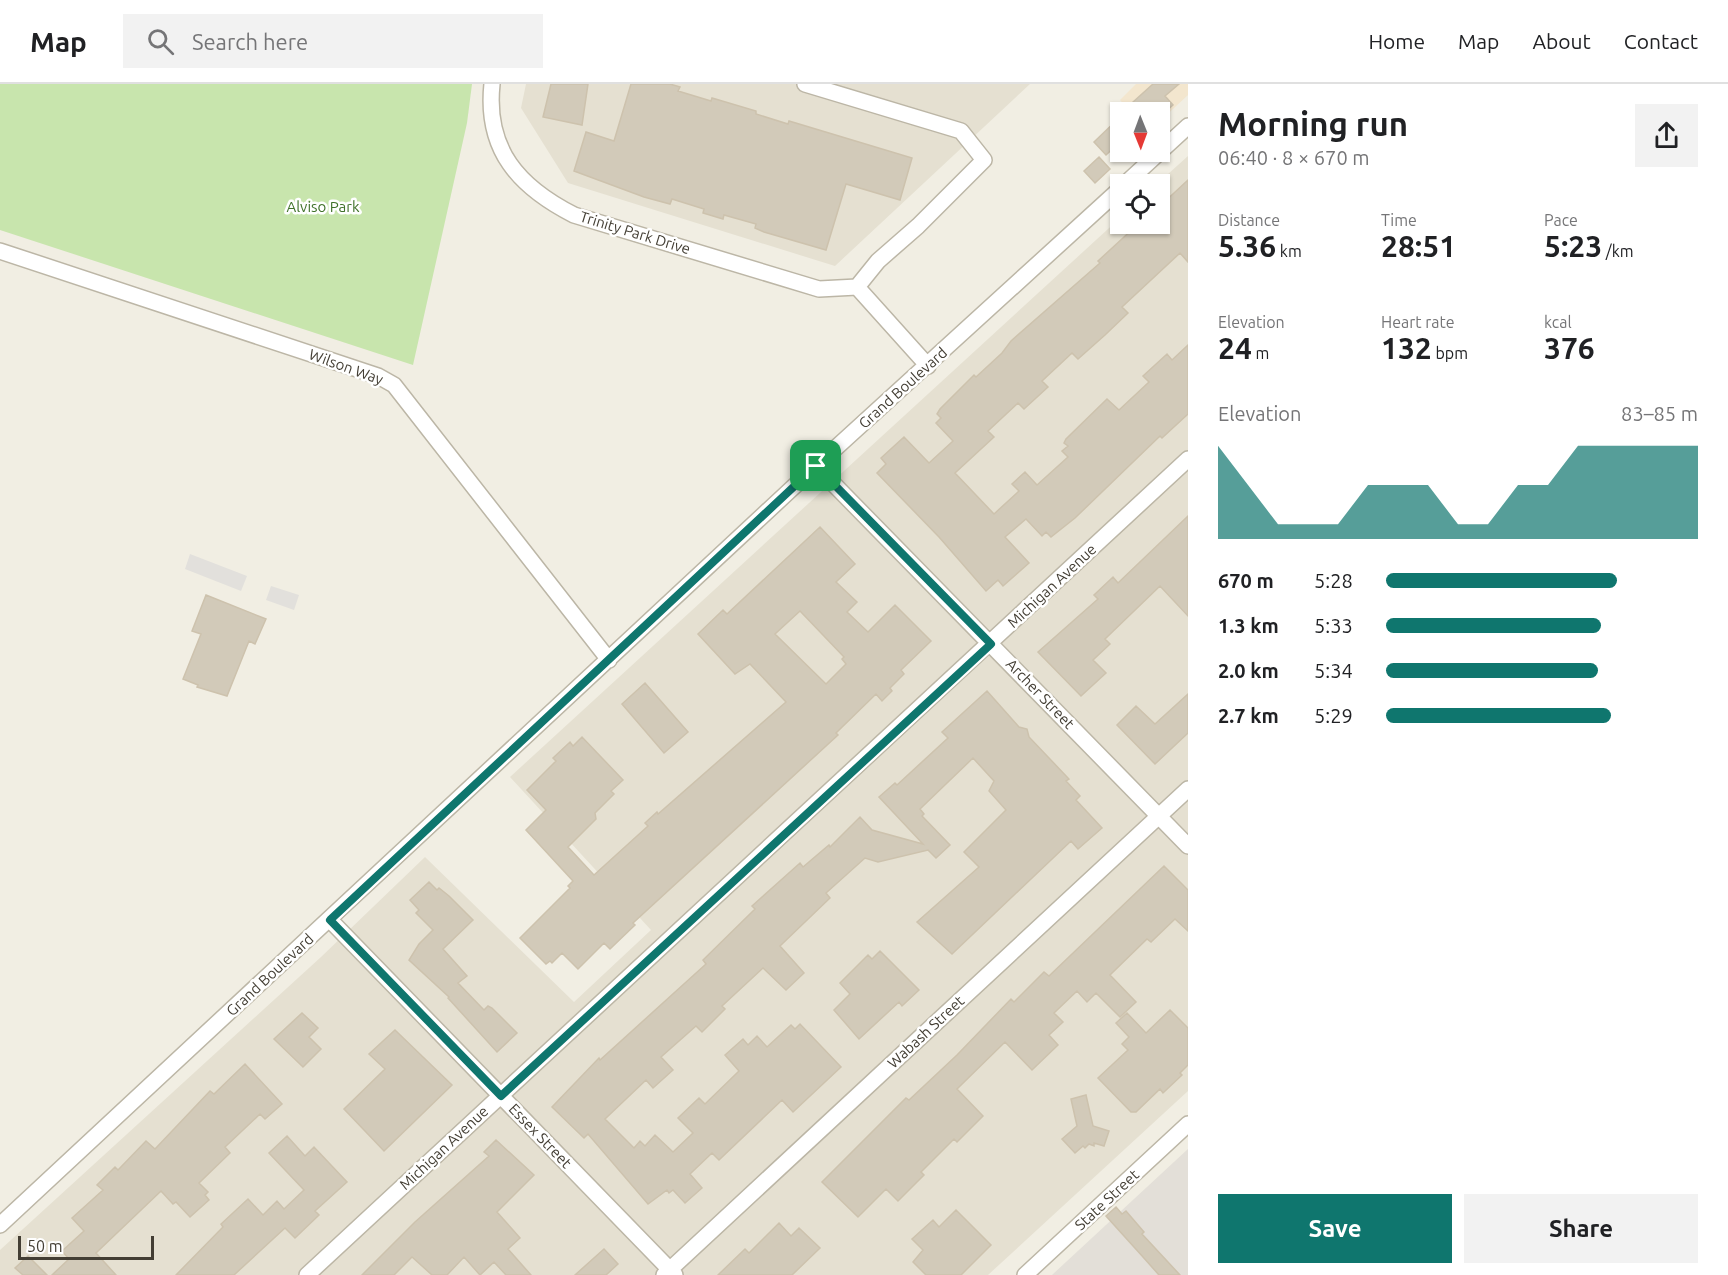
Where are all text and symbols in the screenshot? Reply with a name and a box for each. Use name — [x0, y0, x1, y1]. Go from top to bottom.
search box — [123, 14, 543, 68]
icon: search — [144, 25, 177, 58]
text: Map — [30, 26, 87, 57]
text: Search here — [192, 29, 308, 54]
text: Home — [1368, 29, 1425, 53]
text: Map — [1458, 29, 1499, 53]
text: About — [1532, 29, 1591, 53]
text: Contact — [1624, 29, 1698, 53]
north arrow — [1110, 102, 1170, 162]
map controls — [1110, 102, 1170, 234]
button: share — [1635, 104, 1698, 167]
text: Morning run — [1218, 105, 1408, 142]
text: 06:40 · 8 × 670 m — [1218, 146, 1370, 169]
button: locate — [1110, 174, 1170, 234]
park label: Alviso Park — [286, 198, 360, 215]
street label: Trinity Park Drive — [578, 208, 692, 257]
text: Distance — [1218, 211, 1280, 229]
text: Time — [1381, 211, 1417, 229]
text: Pace — [1544, 211, 1578, 229]
text: 5.36 — [1218, 229, 1276, 263]
text: 28:51 — [1381, 229, 1456, 263]
text: 5:23 — [1544, 229, 1602, 263]
text: km — [1276, 242, 1302, 260]
text: /km — [1602, 242, 1634, 260]
text: Elevation — [1218, 313, 1285, 331]
text: Heart rate — [1381, 313, 1455, 331]
text: kcal — [1544, 313, 1572, 331]
text: 24 — [1218, 331, 1252, 365]
text: 132 — [1381, 331, 1432, 365]
text: 376 — [1544, 331, 1595, 365]
street label: Grand Boulevard — [855, 344, 950, 432]
text: m — [1252, 344, 1269, 362]
text: bpm — [1432, 344, 1468, 362]
street label: Wilson Way — [307, 345, 386, 388]
text: Elevation — [1218, 402, 1301, 425]
text: 83–85 m — [1621, 402, 1698, 425]
pin — [790, 440, 841, 491]
icon: arrive — [799, 449, 832, 482]
street label: Michigan Avenue — [1004, 540, 1099, 631]
text: 670 m — [1218, 569, 1274, 592]
text: 5:28 — [1314, 569, 1353, 592]
text: 1.3 km — [1218, 614, 1279, 637]
text: 5:33 — [1314, 614, 1353, 637]
street label: Archer Street — [1003, 655, 1078, 732]
text: 2.0 km — [1218, 659, 1279, 682]
text: 5:34 — [1314, 659, 1353, 682]
text: 2.7 km — [1218, 704, 1279, 727]
text: 5:29 — [1314, 704, 1353, 727]
street label: Grand Boulevard — [223, 930, 317, 1019]
street label: Wabash Street — [884, 992, 967, 1071]
street label: Essex Street — [506, 1100, 575, 1171]
street label: Michigan Avenue — [396, 1102, 491, 1193]
street label: State Street — [1071, 1166, 1142, 1233]
button: Save — [1218, 1194, 1452, 1263]
button: Share — [1464, 1194, 1698, 1263]
scale bar — [18, 1233, 154, 1260]
text: 50 m — [27, 1237, 63, 1255]

